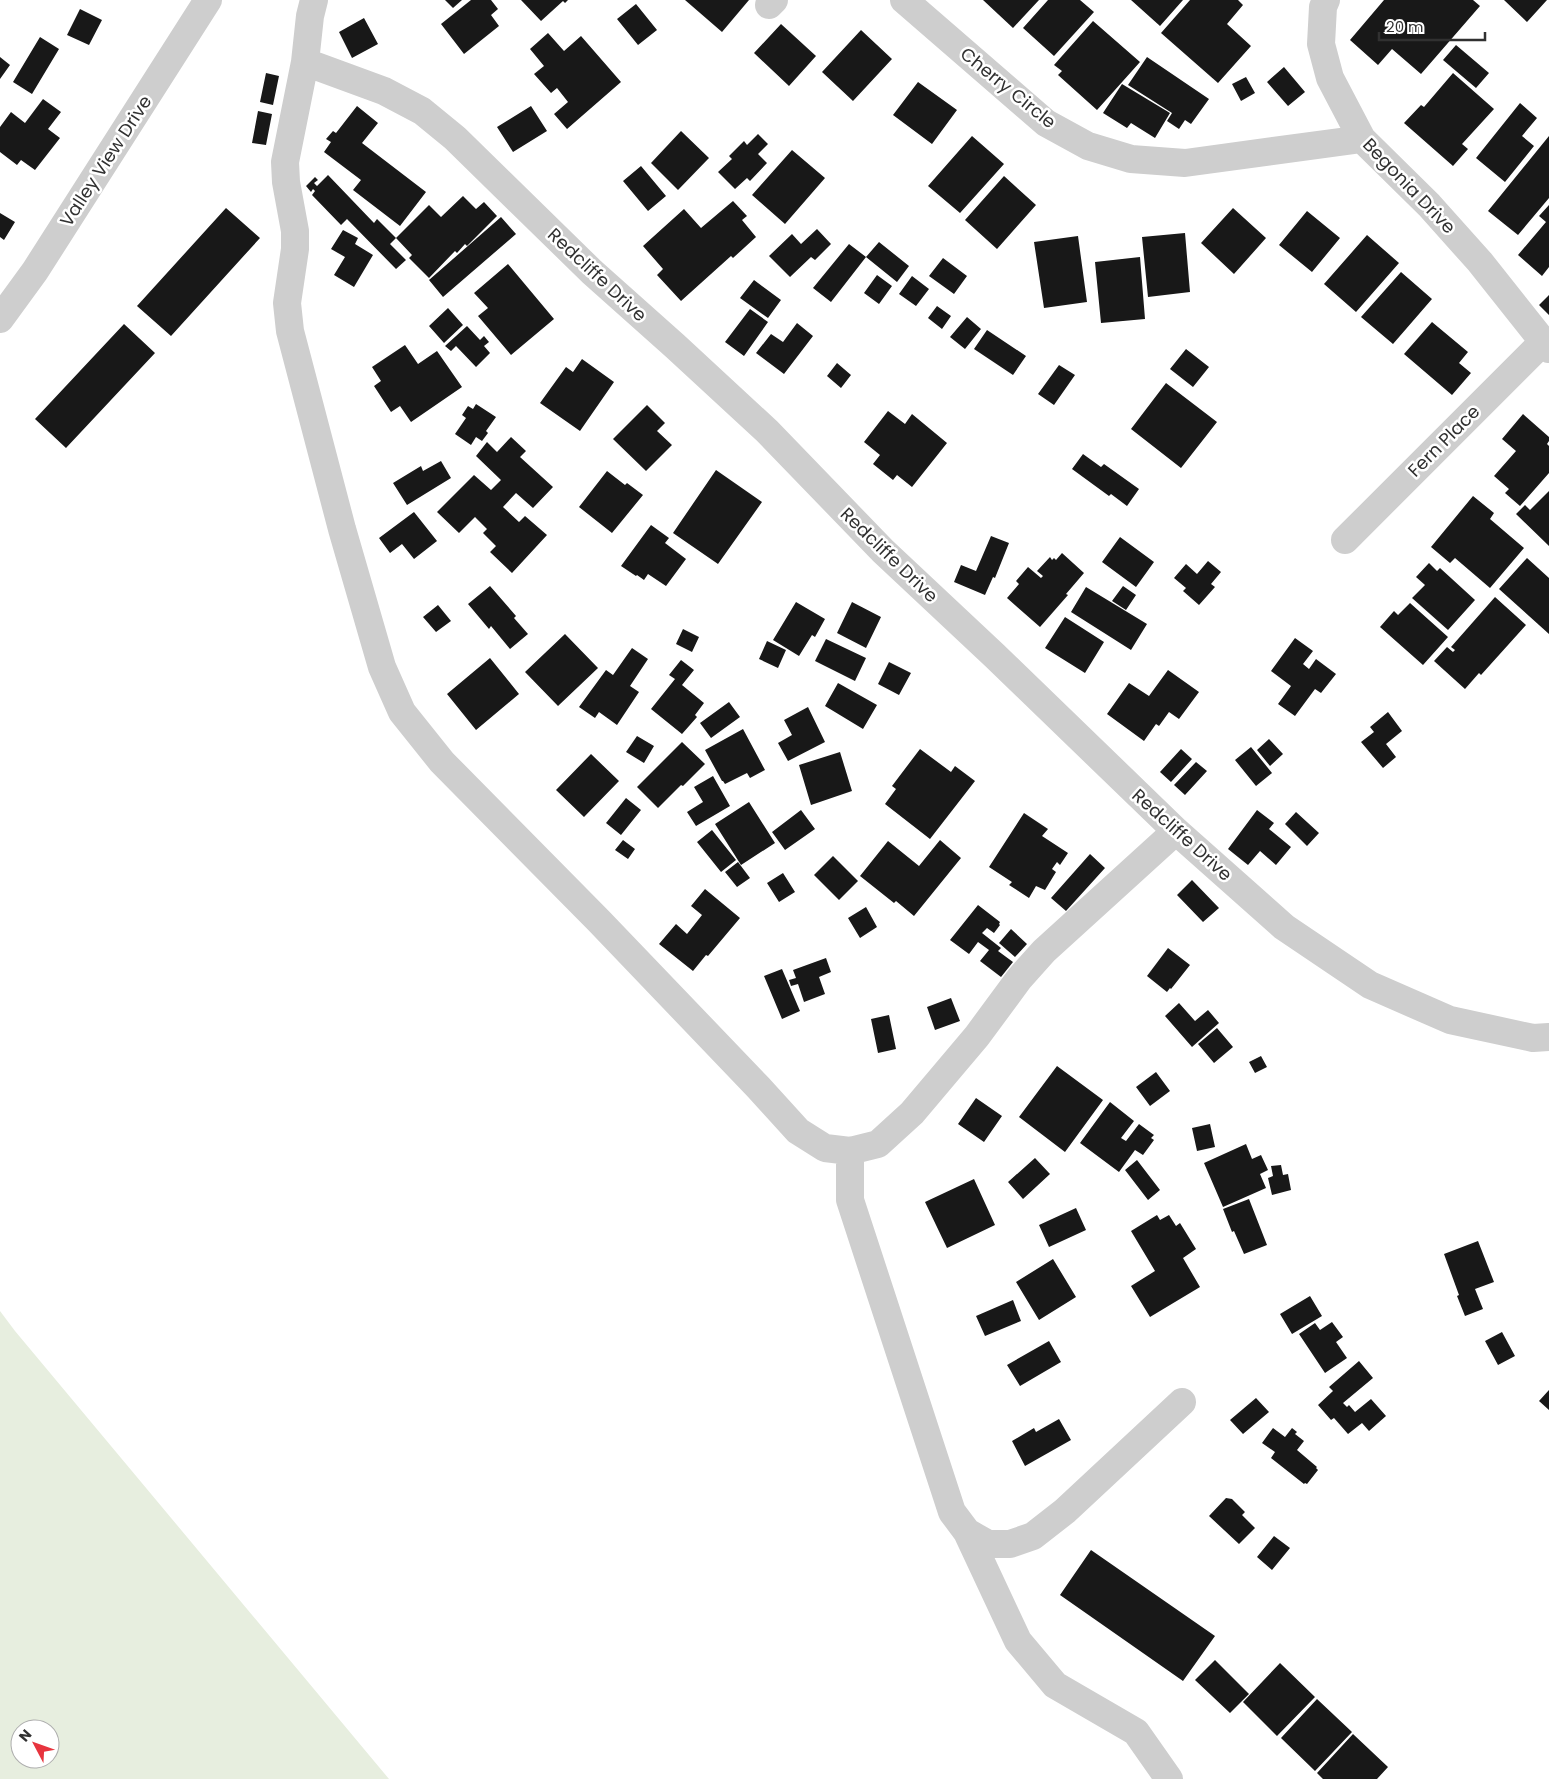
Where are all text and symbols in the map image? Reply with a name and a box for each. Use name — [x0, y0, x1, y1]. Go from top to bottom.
scale bar — [1379, 10, 1485, 42]
text: 20 m — [1386, 16, 1424, 37]
street label: Cherry Circle — [955, 41, 1061, 134]
street label: Valley View Drive — [54, 90, 157, 231]
street label: Begonia Drive — [1357, 132, 1461, 239]
street label: Redcliffe Drive — [542, 222, 652, 327]
street label: Fern Place — [1402, 399, 1485, 482]
street label: Redcliffe Drive — [835, 502, 944, 608]
street label: Redcliffe Drive — [1127, 783, 1238, 886]
north arrow — [10, 1719, 60, 1769]
text: N — [14, 1725, 36, 1746]

